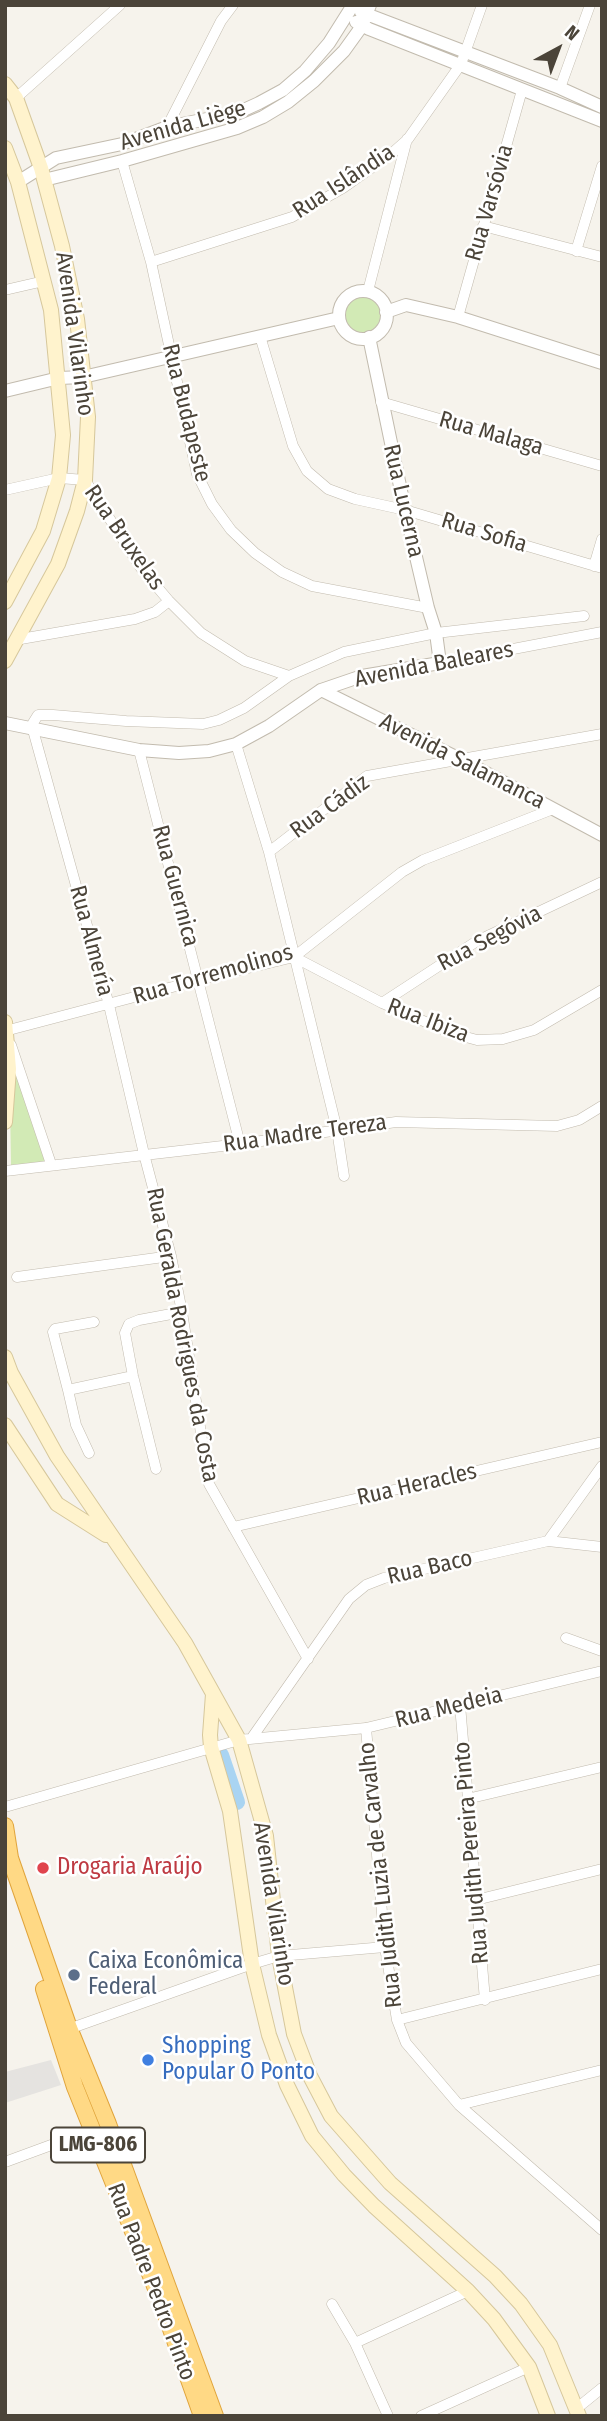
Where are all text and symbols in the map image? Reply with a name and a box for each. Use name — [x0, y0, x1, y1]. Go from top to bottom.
north arrow — [523, 14, 593, 84]
text: N — [560, 20, 584, 45]
street label: Avenida Liège — [117, 95, 249, 157]
street label: Rua Islândia — [288, 139, 400, 225]
street label: Rua Varsóvia — [460, 141, 520, 265]
street label: Avenida Vilarinho — [49, 250, 99, 418]
street label: Rua Budapeste — [156, 341, 216, 485]
street label: Rua Malaga — [436, 406, 546, 462]
street label: Rua Lucerna — [377, 442, 429, 560]
street label: Rua Bruxelas — [78, 480, 170, 596]
street label: Rua Sofia — [438, 507, 530, 559]
street label: Avenida Baleares — [352, 636, 516, 694]
street label: Avenida Salamanca — [375, 708, 549, 816]
street label: Rua Cádiz — [285, 769, 375, 845]
street label: Rua Guernica — [146, 822, 204, 950]
street label: Rua Almería — [63, 883, 119, 999]
street label: Rua Segóvia — [433, 900, 547, 978]
street label: Rua Torremolinos — [130, 939, 296, 1011]
street label: Rua Ibiza — [383, 993, 473, 1049]
street label: Rua Madre Tereza — [222, 1109, 388, 1159]
street label: Rua Geralda Rodrigues da Costa — [140, 1185, 224, 1485]
street label: Rua Heracles — [354, 1458, 480, 1512]
street label: Rua Baco — [385, 1545, 475, 1591]
street label: Rua Medeia — [392, 1681, 506, 1735]
street label: Rua Judith Luzia de Carvalho — [353, 1741, 409, 2009]
street label: Rua Judith Pereira Pinto — [449, 1741, 495, 1965]
street label: Avenida Vilarinho — [246, 1820, 300, 1988]
place label: Drogaria Araújo — [57, 1854, 203, 1882]
marker: Drogaria Araújo — [35, 1860, 51, 1876]
place label: Caixa Econômica Federal — [88, 1948, 243, 2002]
marker: Caixa Econômica Federal — [66, 1967, 82, 1983]
place label: Shopping Popular O Ponto — [162, 2033, 315, 2087]
marker: Shopping Popular O Ponto — [140, 2052, 156, 2068]
road number: LMG-806 — [51, 2128, 145, 2162]
street label: Rua Padre Pedro Pinto — [101, 2180, 201, 2384]

